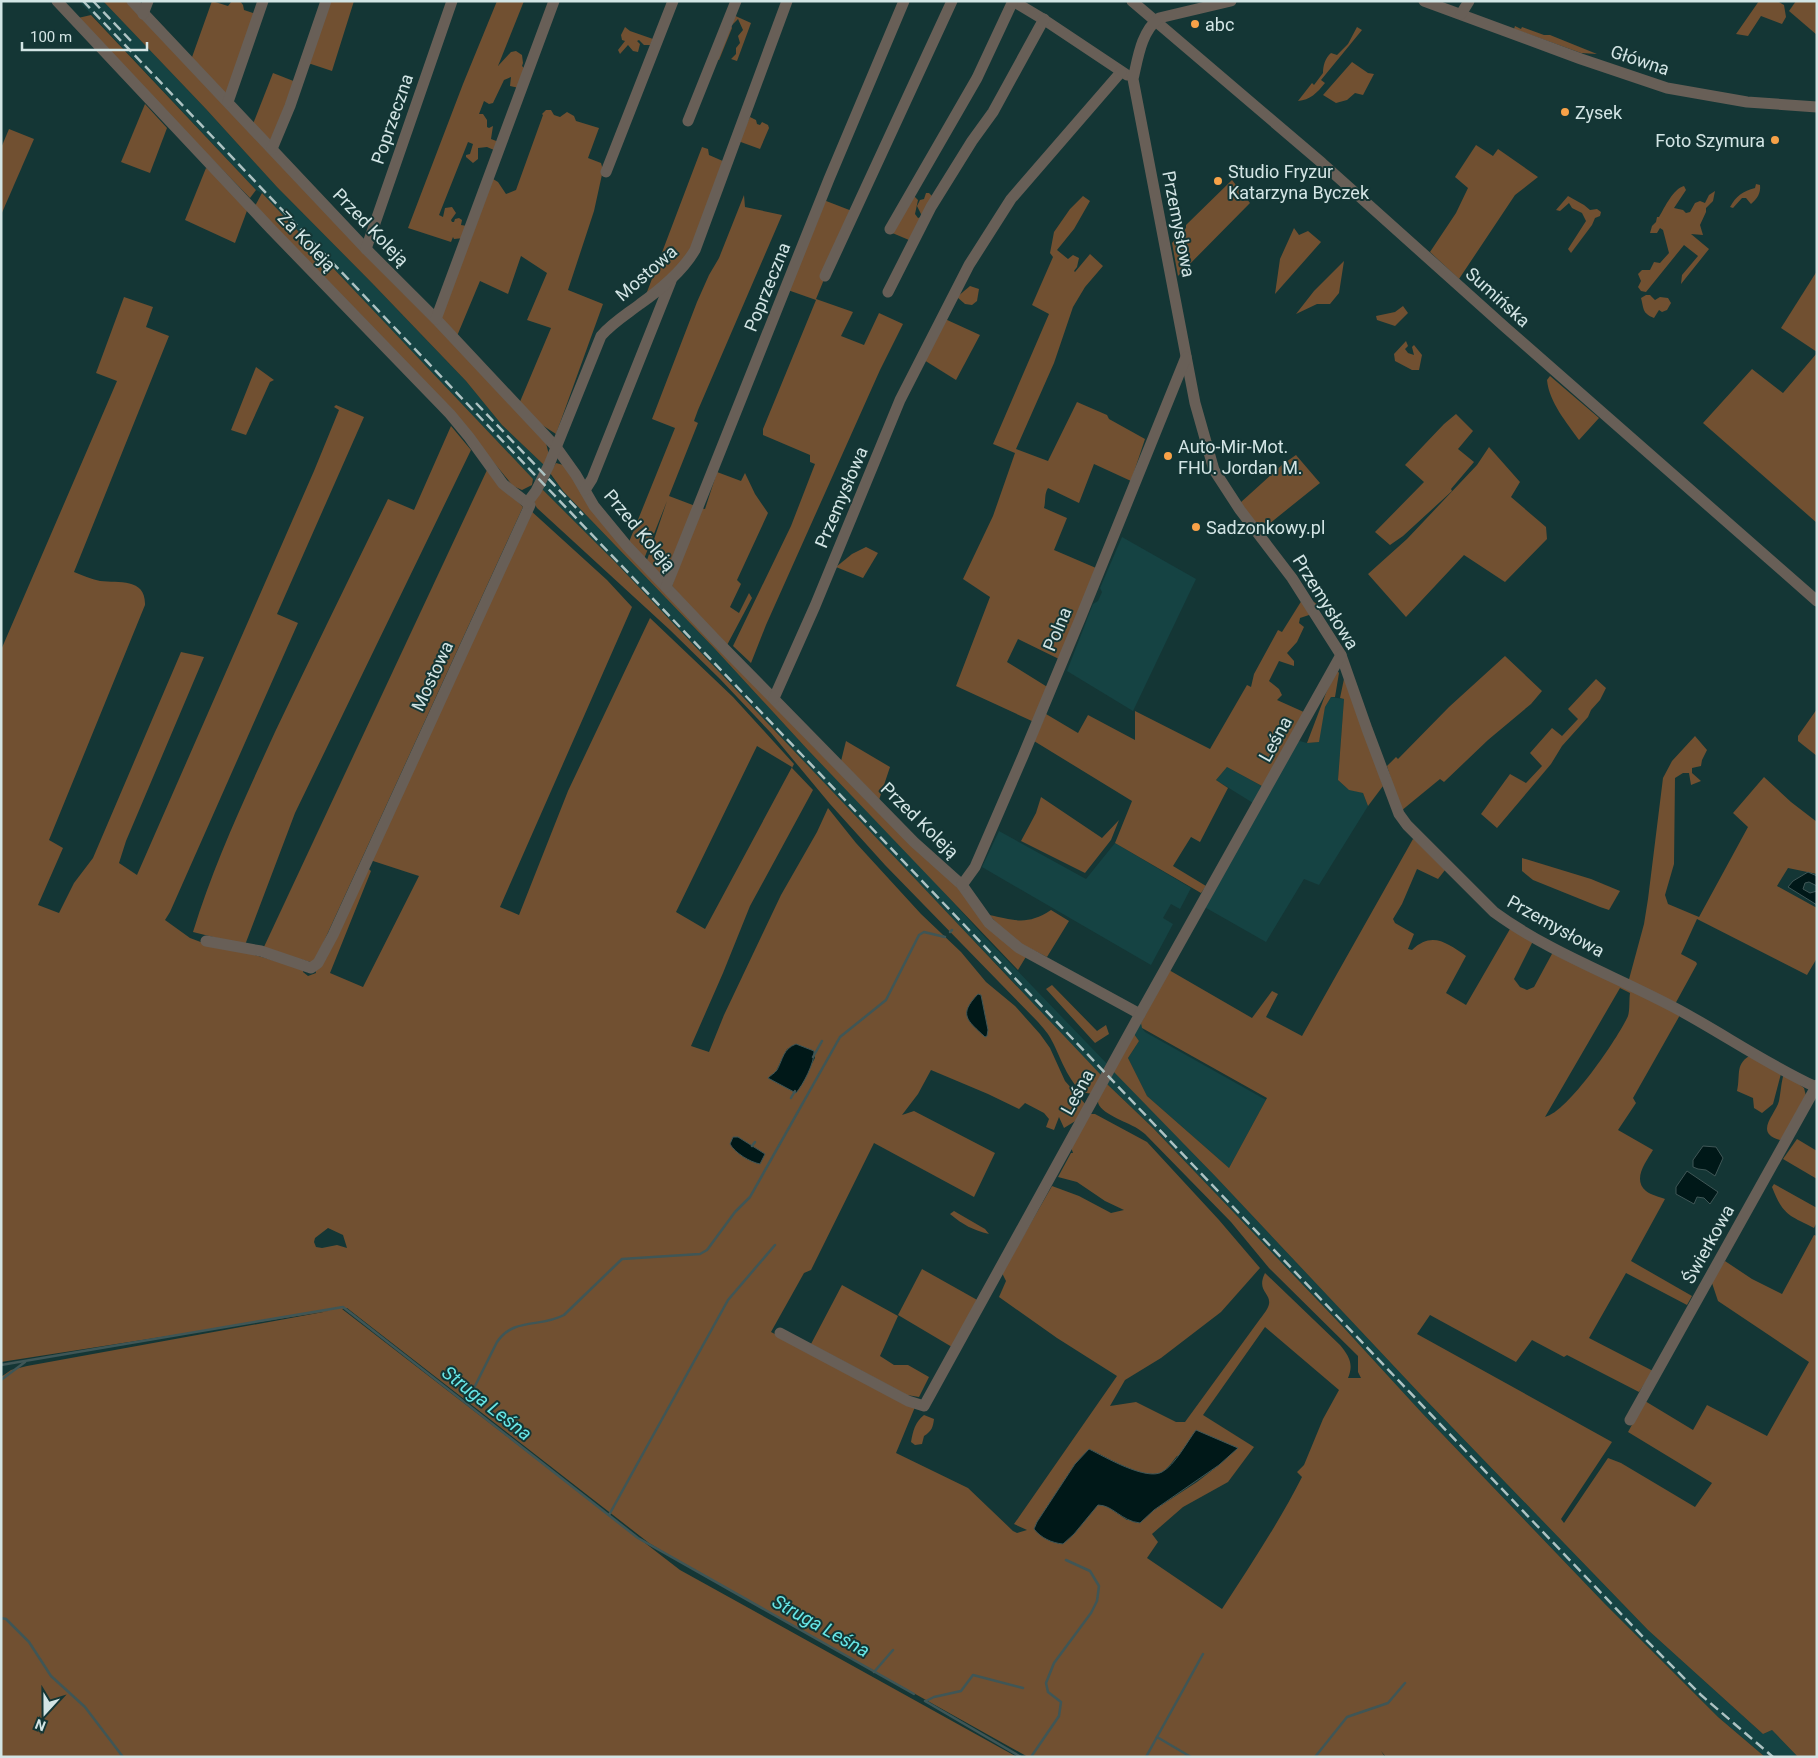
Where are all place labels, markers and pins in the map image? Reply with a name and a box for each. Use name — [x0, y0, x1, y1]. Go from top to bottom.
place label: abc — [1205, 14, 1234, 35]
marker: abc — [1189, 18, 1201, 30]
place label: Zysek — [1575, 102, 1623, 123]
marker: Zysek — [1559, 106, 1571, 118]
place label: Foto Szymura — [1655, 130, 1765, 151]
marker: Foto Szymura — [1769, 134, 1781, 146]
place label: Studio Fryzur Katarzyna Byczek — [1228, 161, 1370, 203]
marker: Studio Fryzur Katarzyna Byczek — [1212, 175, 1224, 187]
place label: Auto-Mir-Mot. FHU. Jordan M. — [1178, 436, 1303, 478]
marker: Auto-Mir-Mot. FHU. Jordan M. — [1162, 450, 1174, 462]
place label: Sadzonkowy.pl — [1206, 517, 1325, 538]
marker: Sadzonkowy.pl — [1190, 521, 1202, 533]

